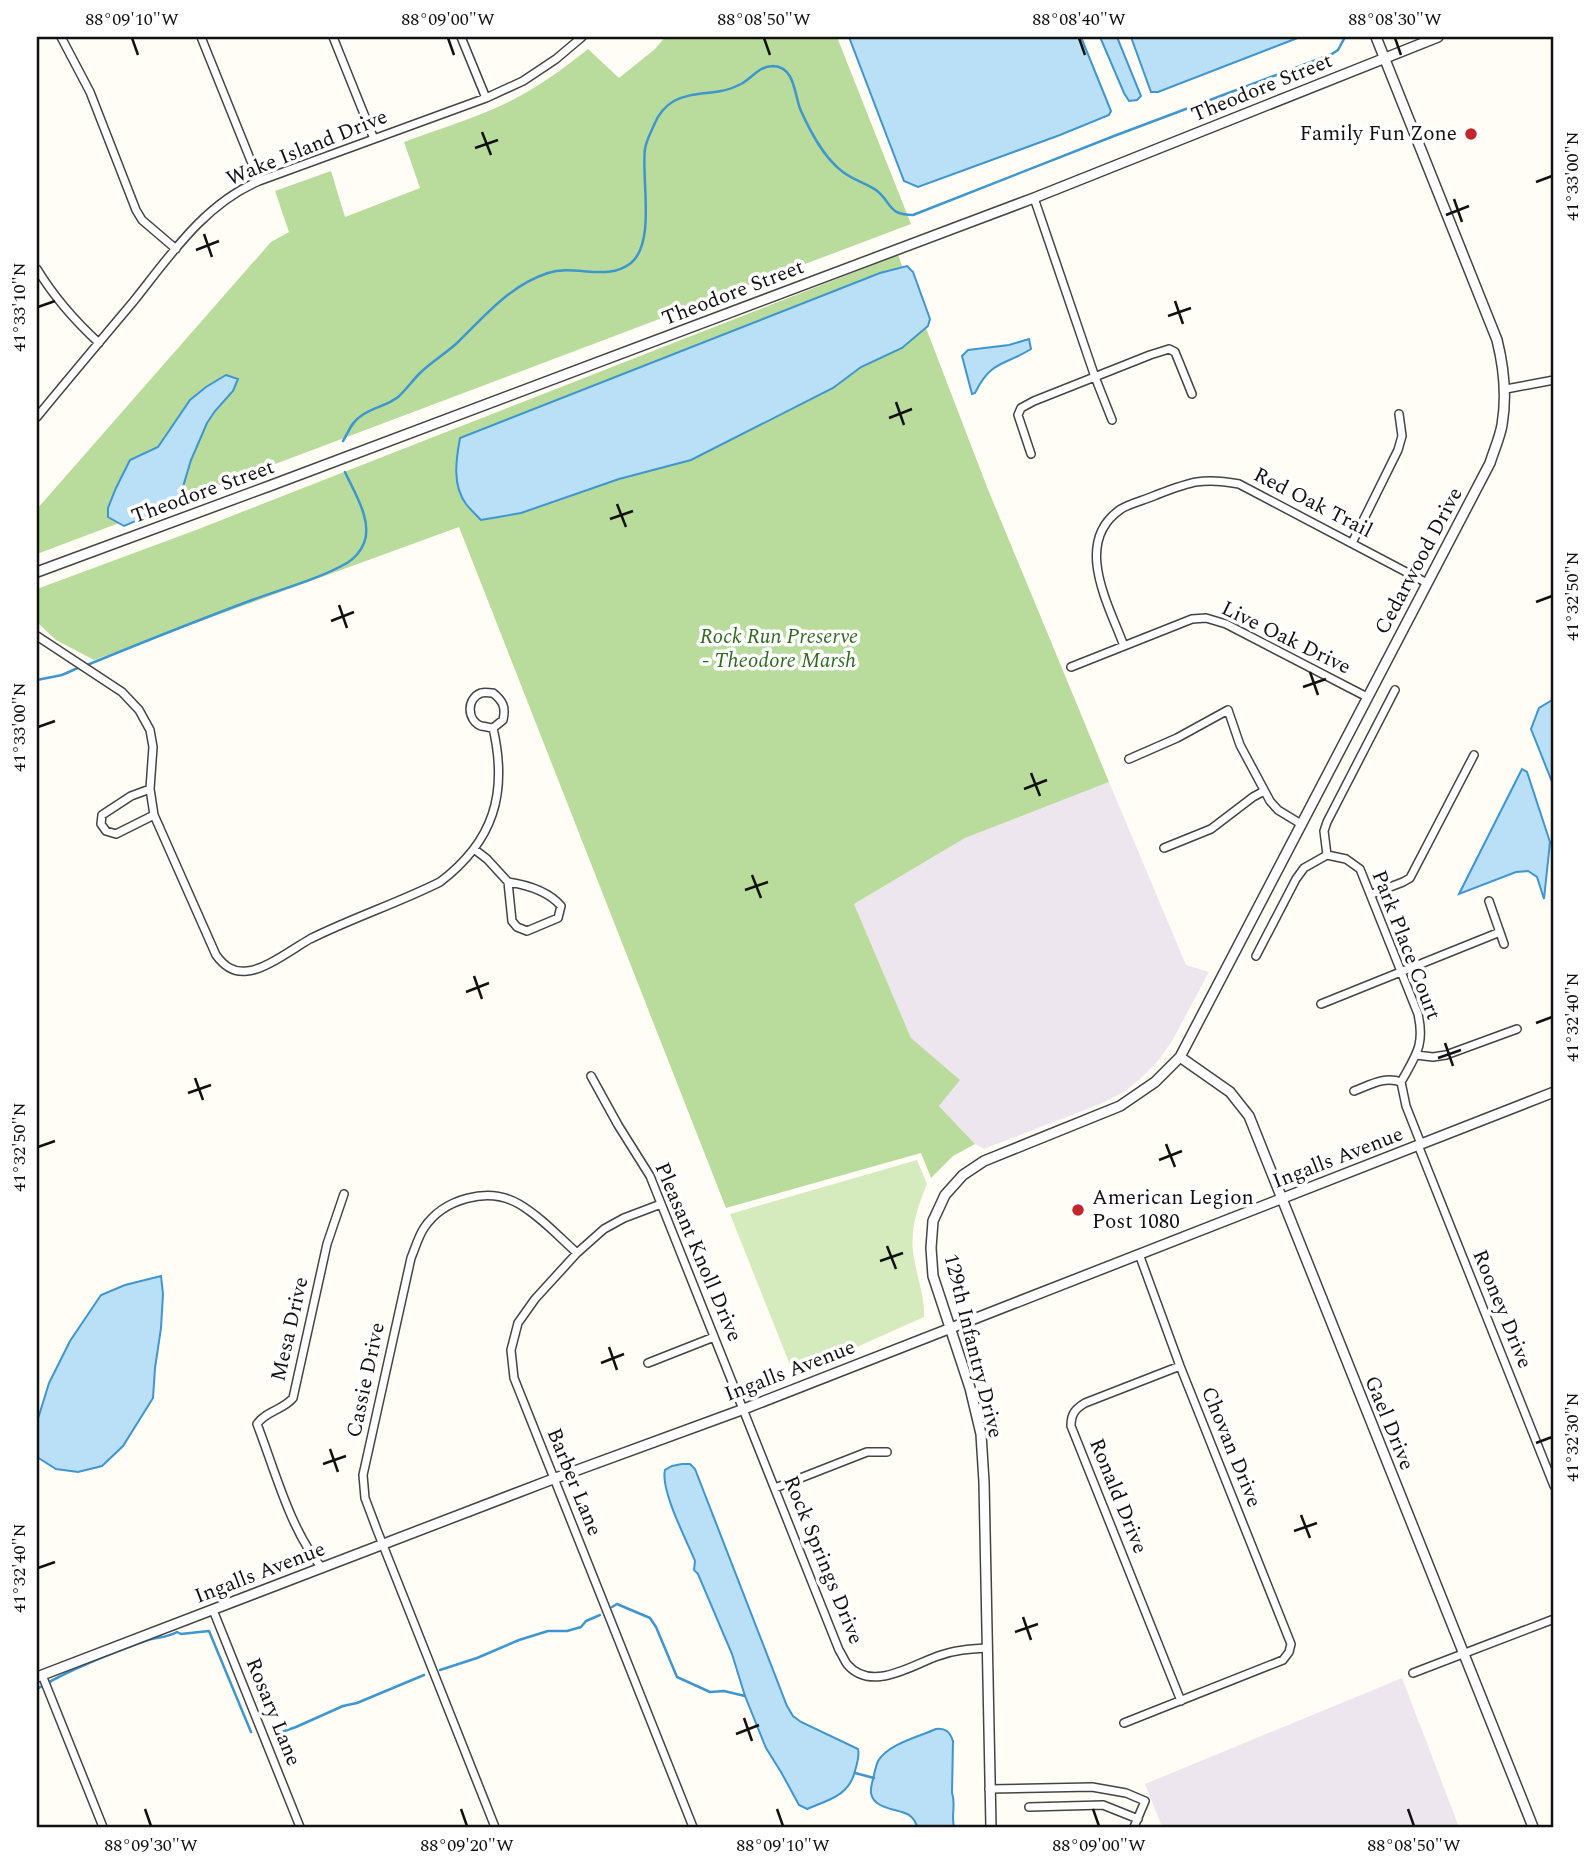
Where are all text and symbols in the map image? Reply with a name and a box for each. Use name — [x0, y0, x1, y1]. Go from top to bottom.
text: 88°09'10"W — [85, 6, 179, 33]
text: 88°09'00"W — [401, 6, 495, 33]
text: 88°08'50"W — [717, 6, 811, 33]
text: 88°08'40"W — [1032, 6, 1126, 33]
text: 88°08'30"W — [1348, 6, 1442, 33]
street label: Theodore Street — [1187, 45, 1337, 131]
street label: Wake Island Drive — [222, 101, 392, 195]
place label: Family Fun Zone — [1299, 118, 1457, 150]
marker: Family Fun Zone — [1463, 126, 1479, 142]
text: 41°33'00"N — [1559, 131, 1586, 221]
street label: Theodore Street — [657, 251, 809, 335]
text: 41°33'10"N — [6, 262, 33, 352]
street label: Theodore Street — [127, 451, 279, 533]
street label: Red Oak Trail — [1248, 459, 1378, 547]
street label: Cedarwood Drive — [1367, 482, 1471, 640]
text: 41°32'50"N — [1559, 551, 1586, 641]
street label: Live Oak Drive — [1216, 593, 1356, 683]
park label: Rock Run Preserve - Theodore Marsh — [700, 621, 858, 677]
text: 41°33'00"N — [6, 682, 33, 772]
street label: Park Place Court — [1363, 866, 1449, 1024]
text: 41°32'40"N — [1559, 972, 1586, 1062]
text: 41°32'50"N — [6, 1102, 33, 1192]
street label: Ingalls Avenue — [1268, 1118, 1408, 1198]
street label: Pleasant Knoll Drive — [646, 1157, 750, 1347]
place label: American Legion Post 1080 — [1092, 1182, 1254, 1238]
marker: American Legion Post 1080 — [1070, 1202, 1086, 1218]
street label: Rooney Drive — [1464, 1245, 1540, 1373]
street label: 129th Infantry Drive — [935, 1250, 1011, 1442]
street label: Mesa Drive — [262, 1274, 318, 1384]
street label: Cassie Drive — [338, 1320, 394, 1440]
street label: Ingalls Avenue — [720, 1331, 860, 1411]
street label: Gael Drive — [1356, 1371, 1422, 1475]
street label: Chovan Drive — [1192, 1382, 1270, 1512]
text: 41°32'30"N — [1559, 1392, 1586, 1482]
street label: Barber Lane — [538, 1423, 610, 1541]
street label: Ronald Drive — [1080, 1433, 1156, 1559]
street label: Rock Springs Drive — [775, 1471, 871, 1649]
text: 41°32'40"N — [6, 1523, 33, 1613]
street label: Ingalls Avenue — [190, 1533, 330, 1613]
street label: Rosary Lane — [237, 1653, 309, 1771]
text: 88°09'30"W — [104, 1832, 198, 1859]
text: 88°09'20"W — [420, 1832, 514, 1859]
text: 88°09'10"W — [736, 1832, 830, 1859]
text: 88°09'00"W — [1052, 1832, 1146, 1859]
text: 88°08'50"W — [1367, 1832, 1461, 1859]

